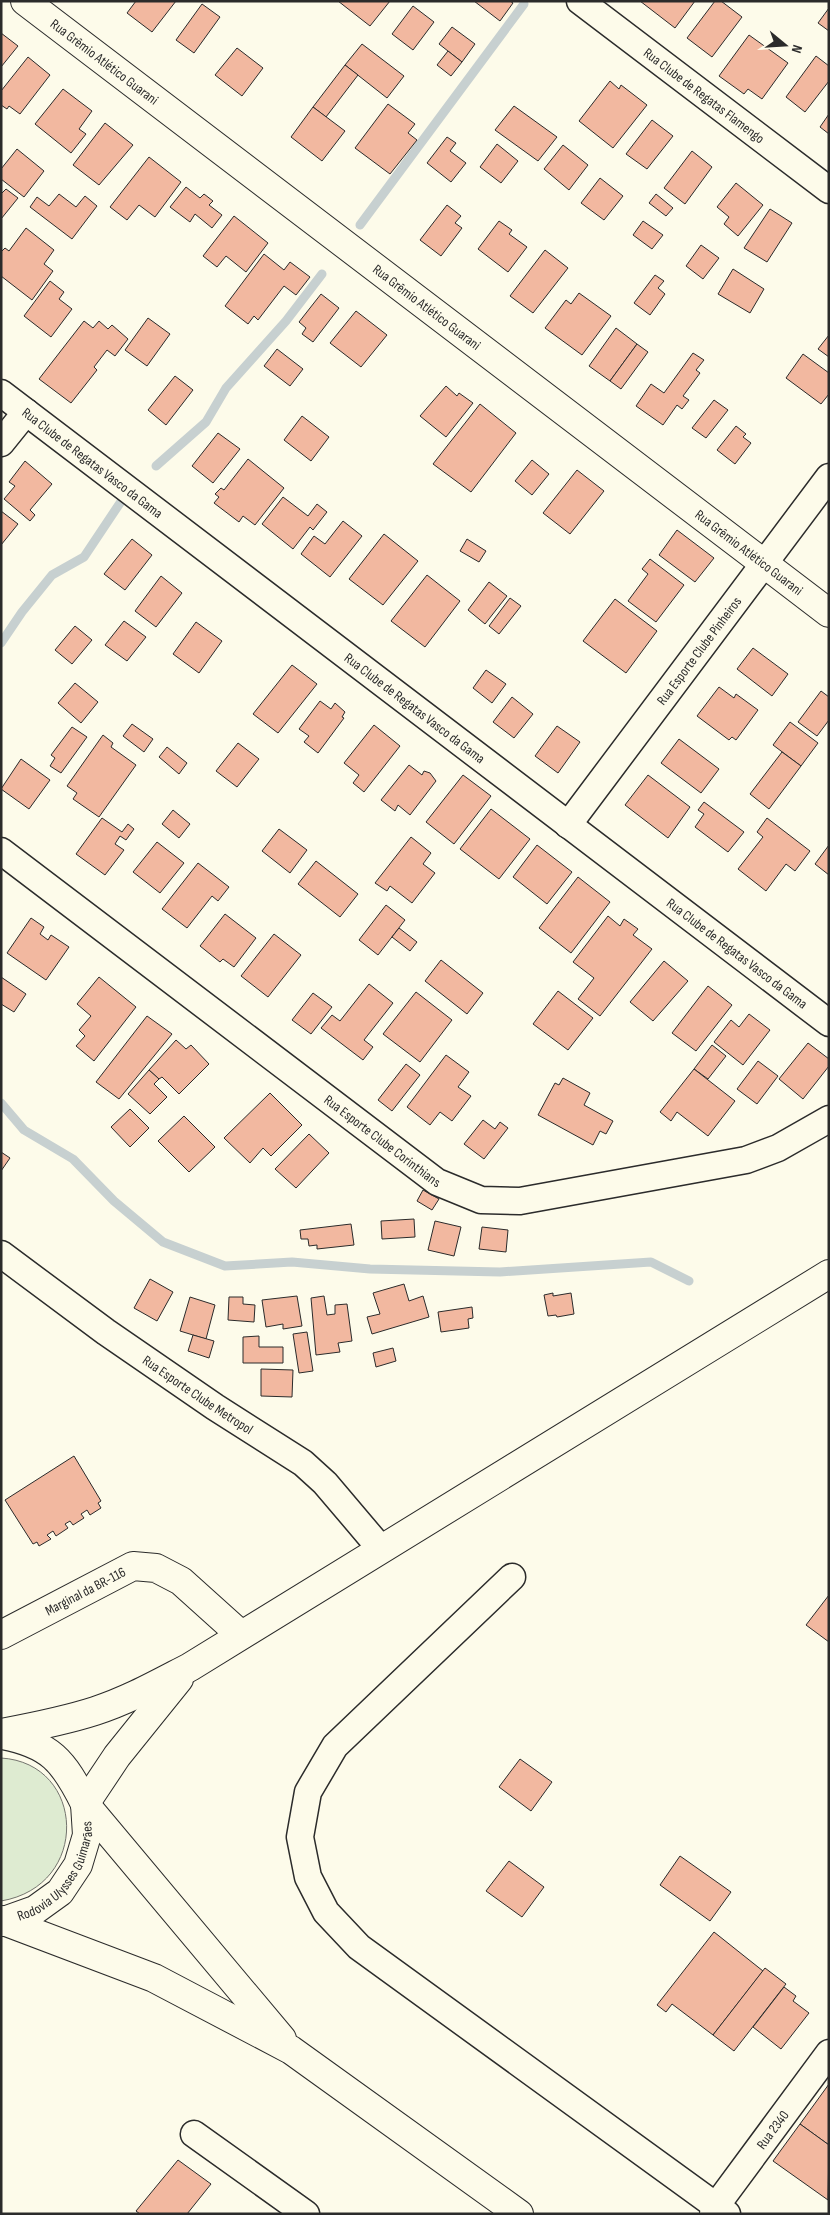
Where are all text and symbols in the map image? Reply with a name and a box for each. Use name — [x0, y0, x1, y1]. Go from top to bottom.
street label: Rua Grêmio Atlético Guarani — [47, 15, 162, 108]
north arrow — [760, 20, 810, 70]
text: N — [788, 43, 806, 55]
street label: Rua Clube de Regatas Flamengo — [640, 44, 768, 147]
street label: Rua Grêmio Atlético Guarani — [369, 261, 484, 354]
street label: Rua Clube de Regatas Vasco da Gama — [19, 404, 166, 522]
street label: Rua Grêmio Atlético Guarani — [691, 506, 806, 599]
street label: Rua Esporte Clube Pinheiros — [653, 593, 745, 708]
street label: Rua Clube de Regatas Vasco da Gama — [341, 649, 488, 767]
street label: Rua Clube de Regatas Vasco da Gama — [663, 895, 811, 1012]
street label: Rua Esporte Clube Corinthians — [320, 1091, 442, 1191]
street label: Rua Esporte Clube Metropol — [139, 1352, 256, 1438]
street label: Marginal da BR-116 — [42, 1563, 129, 1620]
street label: Rodovia Ulysses Guimarães — [15, 1821, 96, 1925]
street label: Rua 2340 — [753, 2107, 793, 2153]

